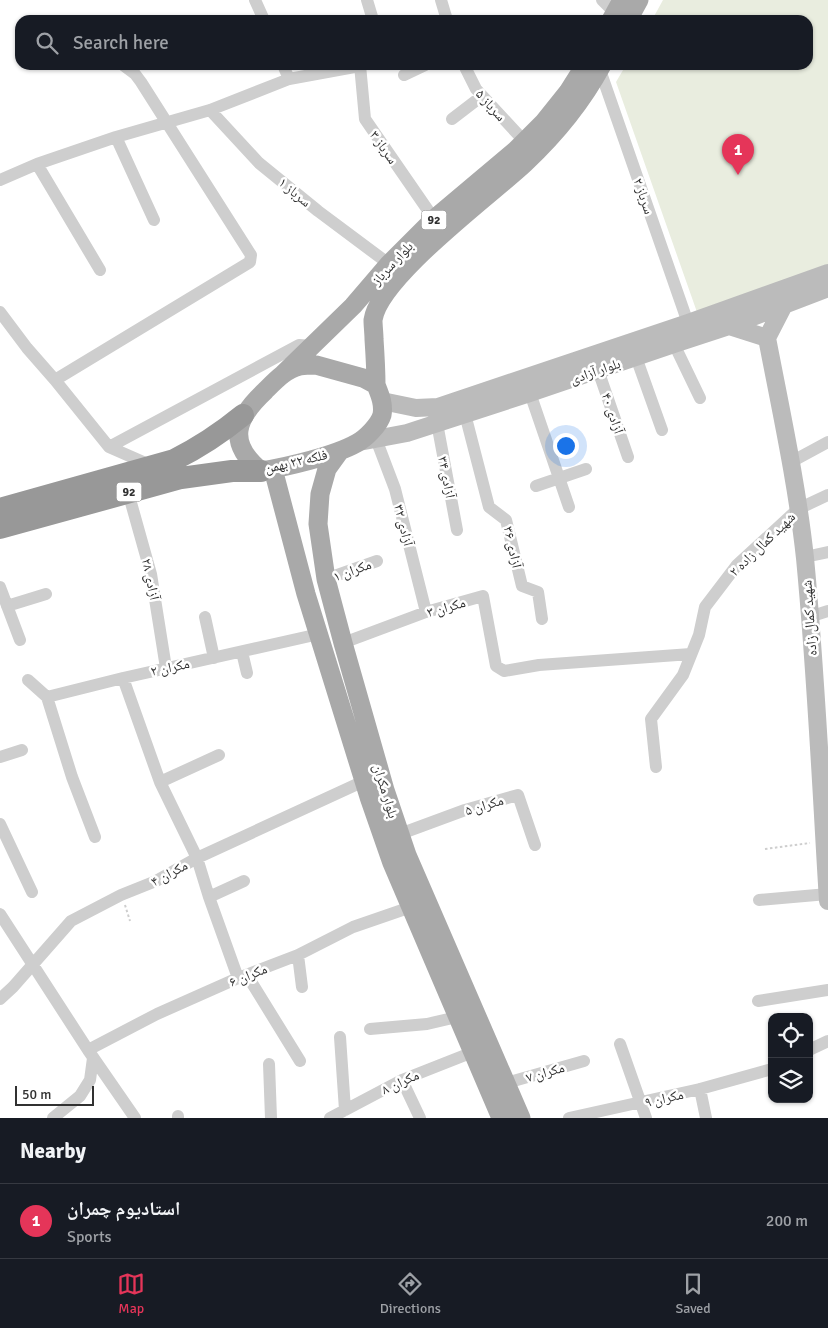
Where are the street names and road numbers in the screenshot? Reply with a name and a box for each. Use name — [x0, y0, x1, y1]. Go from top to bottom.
street label: سرباز ۵ — [472, 86, 509, 125]
street label: سرباز ۳ — [366, 127, 401, 167]
street label: سرباز ۱ — [275, 174, 314, 211]
street label: سرباز ۲ — [629, 176, 658, 216]
road number: 92 — [422, 210, 446, 230]
street label: بلوار سرباز — [367, 238, 417, 289]
street label: بلوار آزادی — [568, 355, 623, 388]
street label: آزادی ۴۰ — [598, 390, 628, 436]
street label: فلکه ۲۲ بهمن — [263, 446, 329, 477]
street label: آزادی ۳۴ — [434, 455, 459, 500]
road number: 92 — [116, 482, 142, 502]
street label: آزادی ۳۲ — [390, 503, 417, 548]
street label: شهید کمال زاده ۲ — [726, 509, 799, 580]
street label: آزادی ۳۶ — [499, 525, 526, 570]
street label: مکران ۱ — [331, 556, 374, 585]
street label: آزادی ۲۸ — [138, 557, 163, 602]
street label: شهید کمال زاده — [798, 579, 821, 657]
street label: مکران ۳ — [425, 594, 467, 621]
street label: مکران ۲ — [149, 655, 191, 680]
street label: بلوار مکران — [369, 762, 402, 820]
street label: مکران ۵ — [463, 792, 505, 819]
street label: مکران ۴ — [148, 857, 191, 890]
street label: مکران ۶ — [227, 960, 270, 991]
street label: مکران ۷ — [524, 1059, 566, 1086]
street label: مکران ۸ — [379, 1066, 422, 1098]
street label: مکران ۹ — [643, 1086, 685, 1111]

